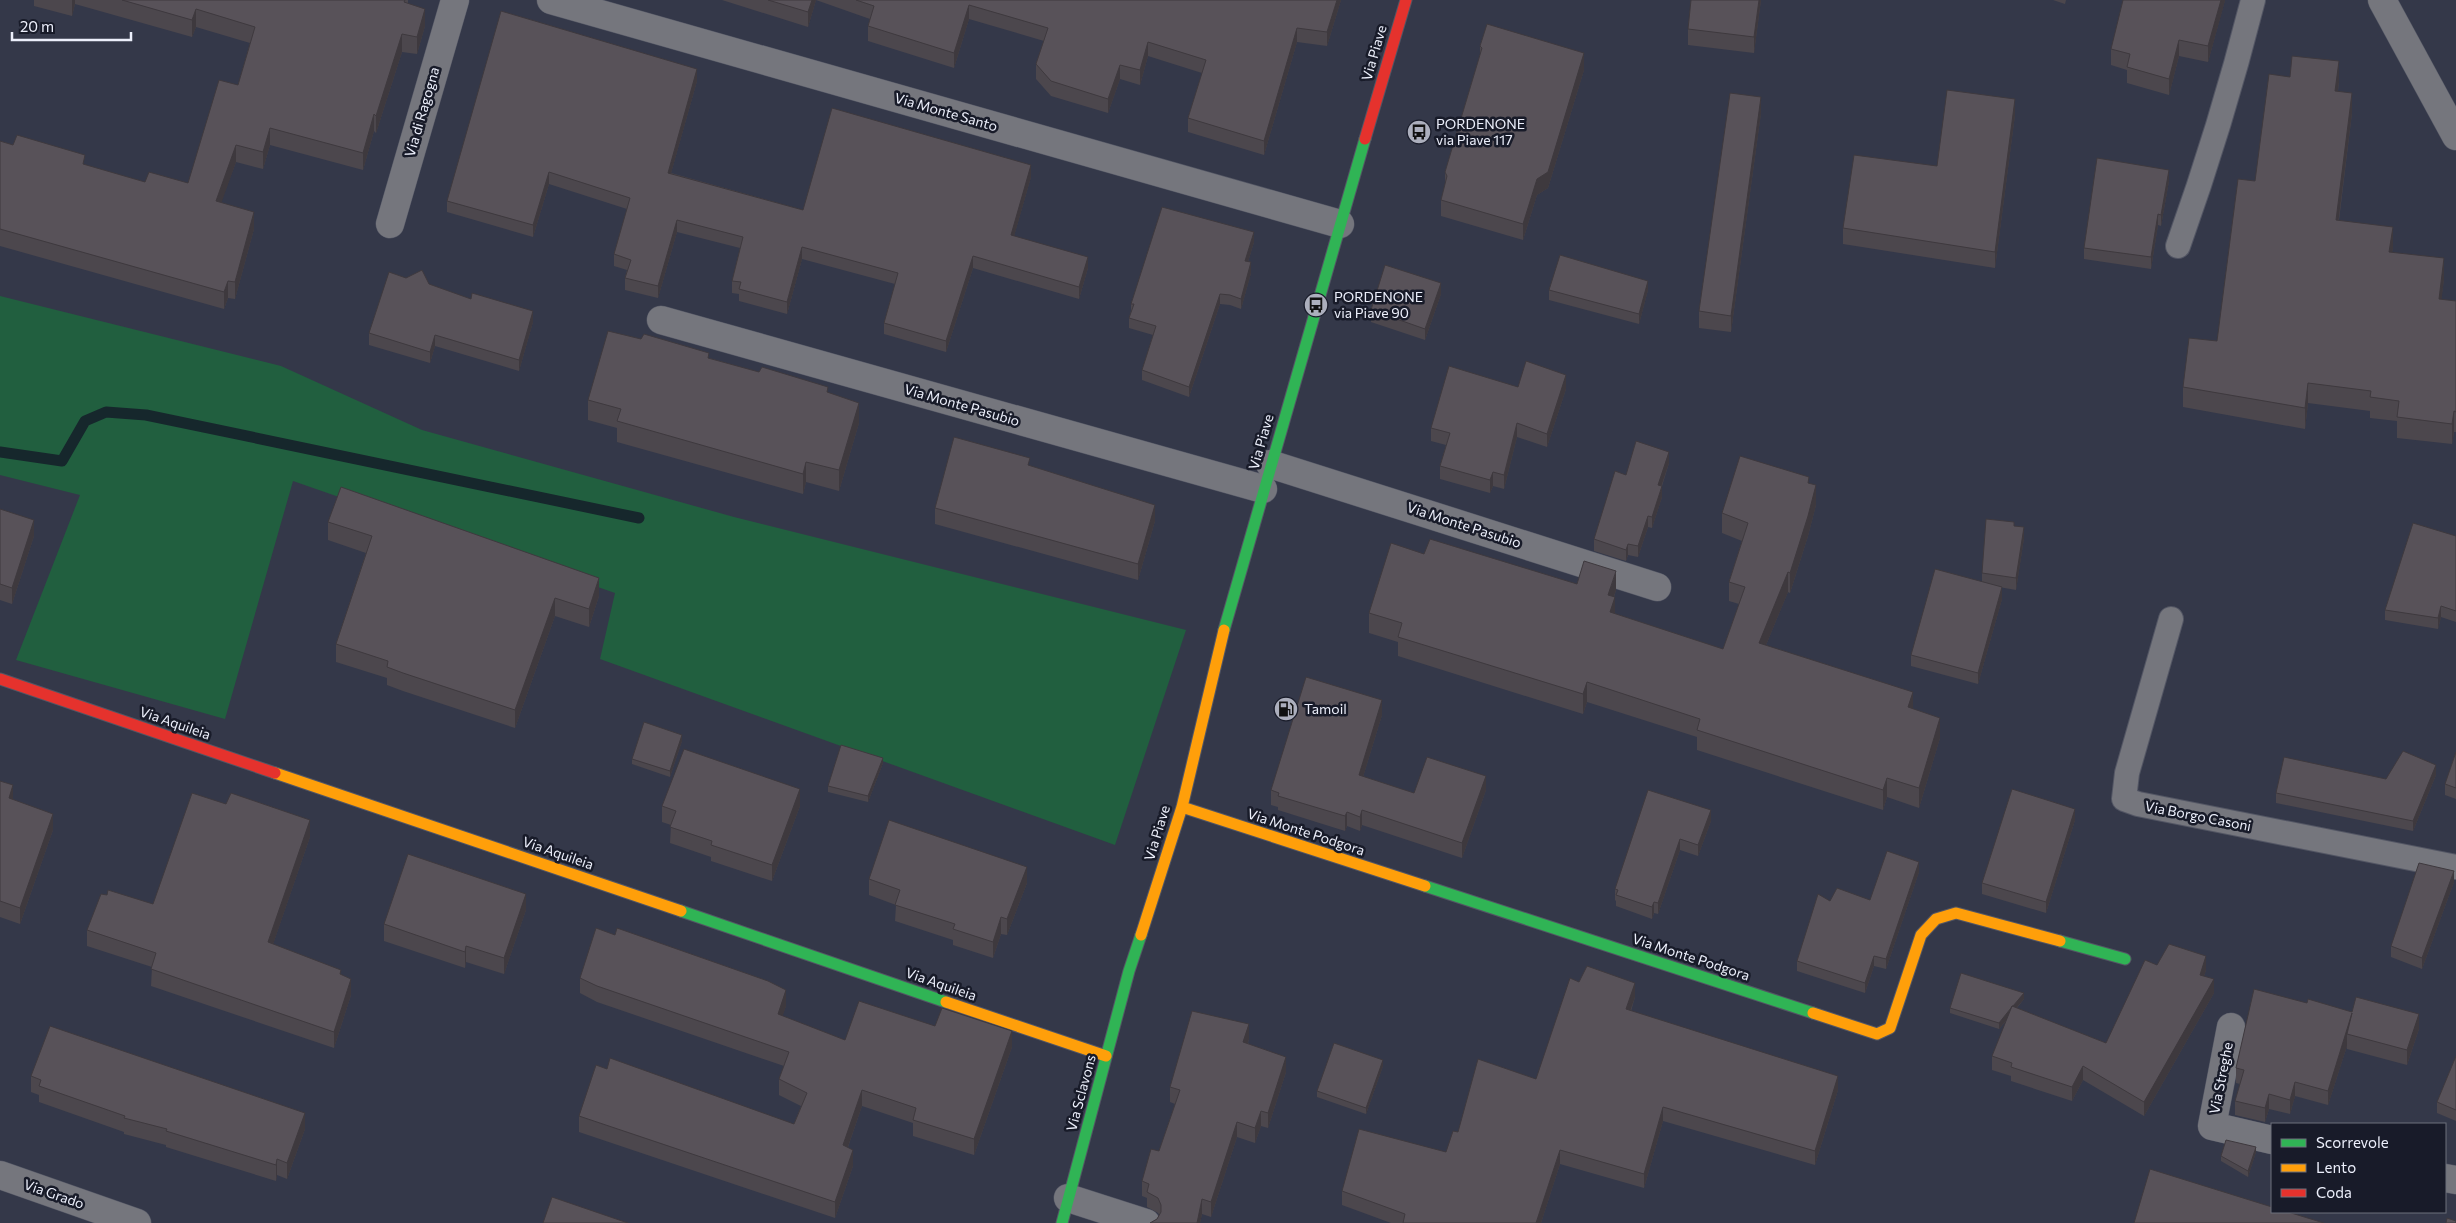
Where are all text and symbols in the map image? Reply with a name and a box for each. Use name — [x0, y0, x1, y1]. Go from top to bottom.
scale bar — [12, 10, 131, 42]
text: 20 m — [20, 17, 54, 35]
street label: Via Piave — [1357, 23, 1390, 83]
street label: Via di Ragogna — [401, 65, 443, 159]
street label: Via Monte Santo — [893, 89, 1000, 134]
place label: PORDENONE via Piave 117 — [1436, 115, 1525, 148]
bus stop icon: PORDENONE via Piave 117 — [1406, 119, 1432, 145]
place label: PORDENONE via Piave 90 — [1334, 288, 1423, 321]
bus stop icon: PORDENONE via Piave 90 — [1303, 292, 1329, 318]
street label: Via Monte Pasubio — [902, 380, 1022, 429]
street label: Via Piave — [1244, 412, 1277, 472]
street label: Via Monte Pasubio — [1405, 498, 1523, 551]
fuel station icon: Tamoil — [1273, 696, 1299, 722]
place label: Tamoil — [1304, 700, 1347, 717]
street label: Via Aquileia — [137, 702, 213, 743]
street label: Via Borgo Casoni — [2143, 797, 2253, 834]
street label: Via Piave — [1140, 803, 1173, 863]
street label: Via Monte Podgora — [1245, 805, 1367, 858]
street label: Via Aquileia — [520, 832, 596, 873]
street label: Via Monte Podgora — [1630, 930, 1752, 983]
street label: Via Aquileia — [903, 963, 979, 1004]
street label: Via Streghe — [2205, 1041, 2236, 1115]
street label: Via Sclavons — [1062, 1053, 1099, 1133]
legend — [2271, 1123, 2446, 1213]
text: Scorrevole — [2316, 1133, 2389, 1151]
text: Lento — [2316, 1158, 2356, 1176]
street label: Via Grado — [22, 1175, 87, 1212]
text: Coda — [2316, 1183, 2352, 1201]

